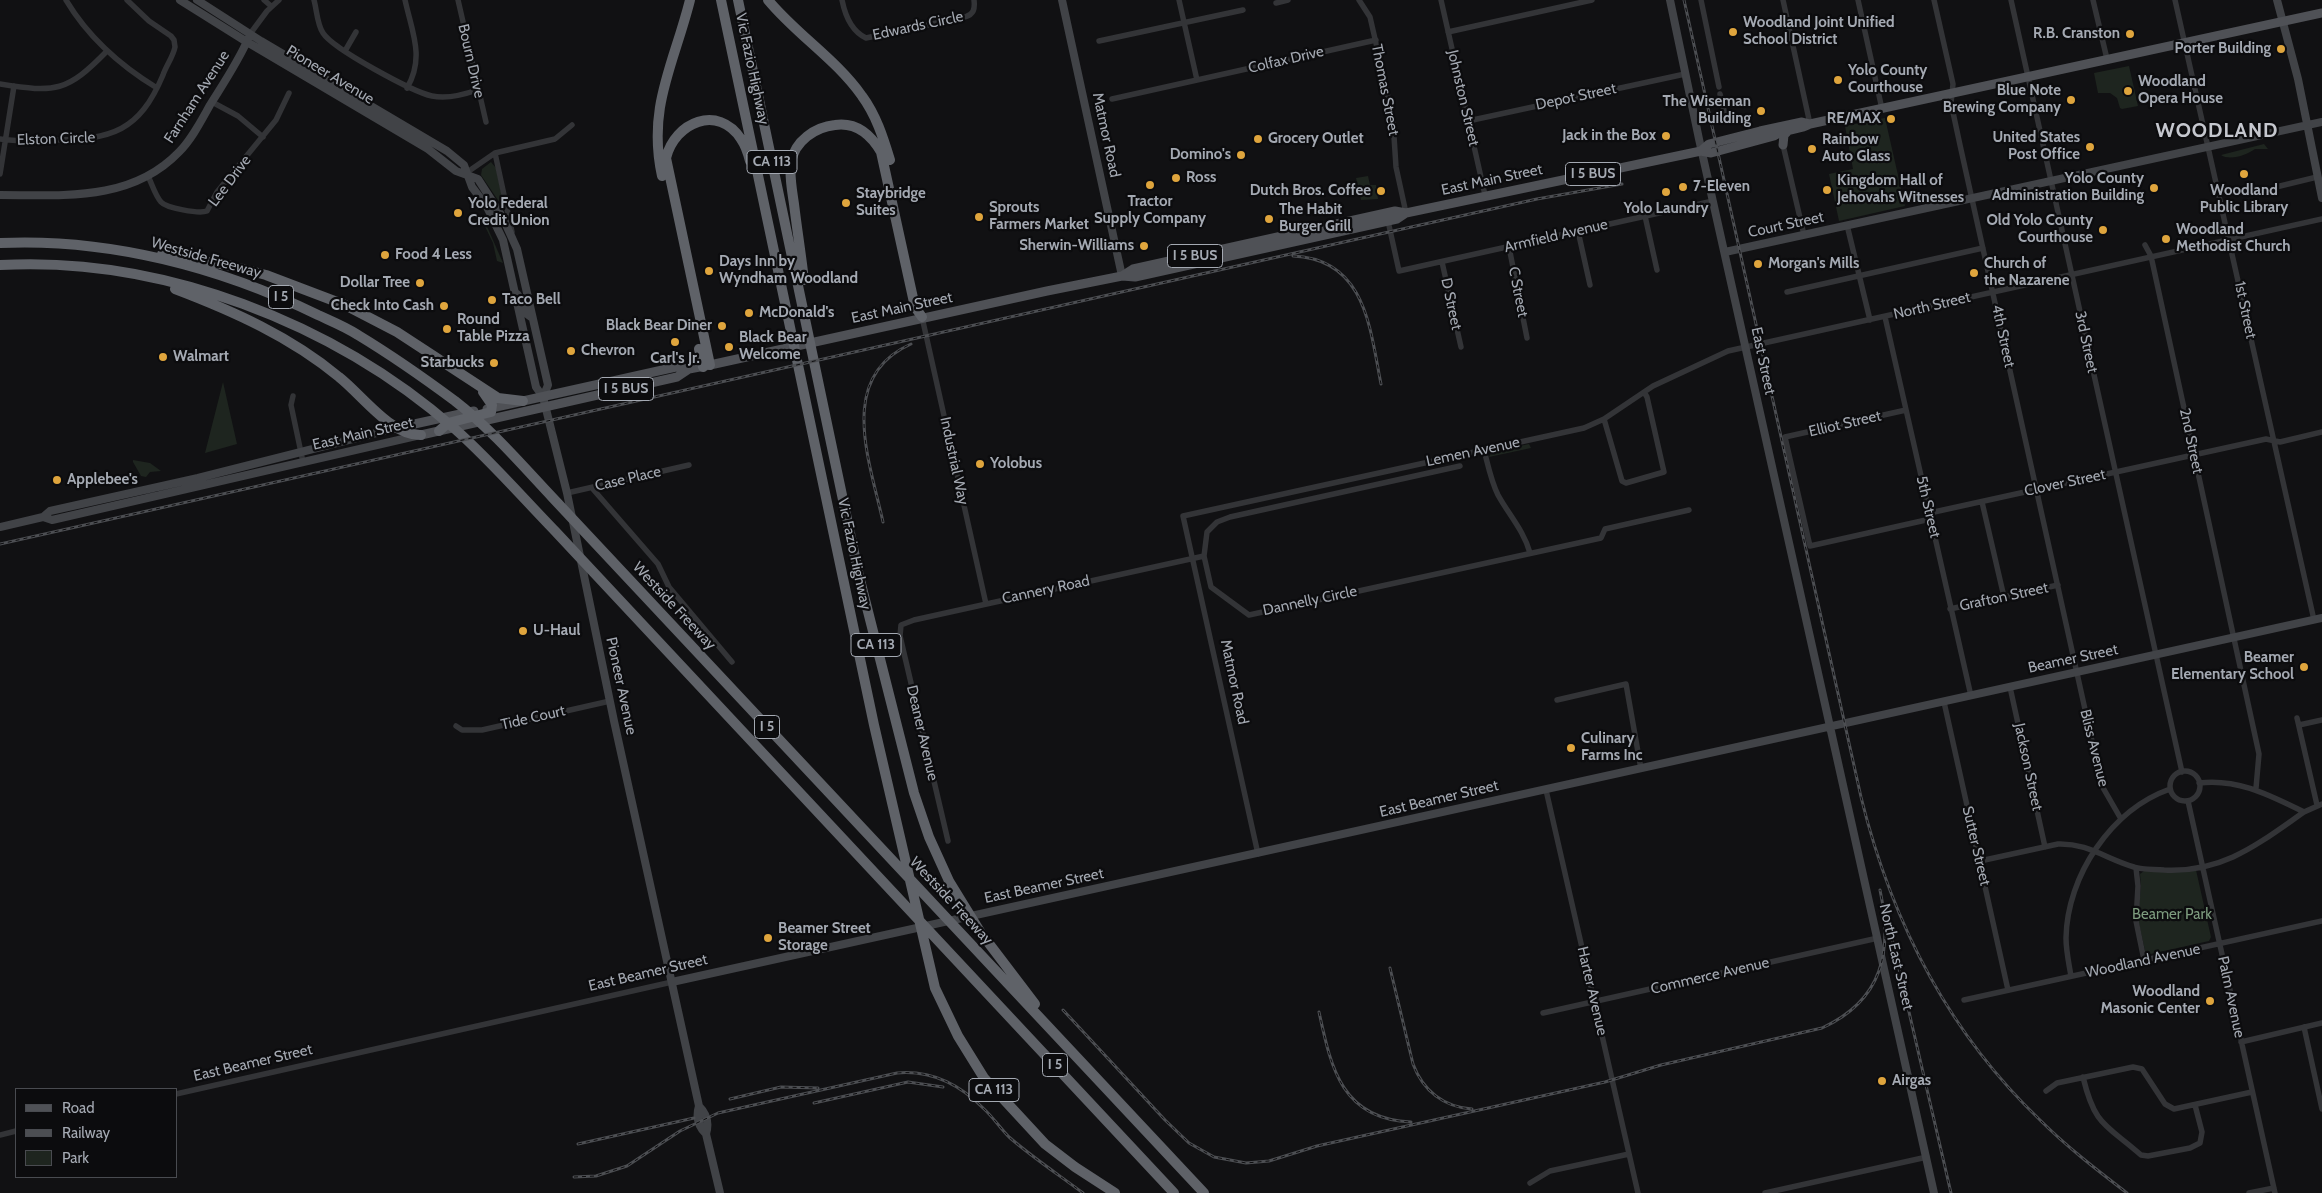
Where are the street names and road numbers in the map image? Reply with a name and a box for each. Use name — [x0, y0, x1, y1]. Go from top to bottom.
street label: Edwards Circle — [871, 8, 965, 44]
street label: Vic Fazio Highway — [731, 12, 773, 126]
street label: Bourn Drive — [454, 22, 488, 100]
street label: Pioneer Avenue — [283, 42, 377, 108]
street label: Colfax Drive — [1246, 43, 1326, 77]
street label: Thomas Street — [1367, 43, 1403, 137]
street label: Farnham Avenue — [160, 47, 234, 147]
street label: Johnston Street — [1443, 48, 1483, 148]
street label: Depot Street — [1534, 80, 1618, 114]
street label: Matmor Road — [1088, 91, 1124, 179]
street label: Elston Circle — [16, 129, 96, 149]
road number: CA 113 — [747, 150, 797, 173]
street label: Lee Drive — [205, 152, 255, 210]
street label: East Main Street — [1440, 160, 1544, 200]
road number: I 5 BUS — [1566, 162, 1620, 185]
street label: Court Street — [1747, 208, 1825, 242]
street label: Armfield Avenue — [1503, 215, 1609, 257]
street label: Westside Freeway — [149, 234, 263, 282]
road number: I 5 BUS — [1168, 245, 1222, 268]
street label: C Street — [1504, 265, 1532, 319]
street label: D Street — [1437, 276, 1465, 332]
street label: 1st Street — [2230, 280, 2260, 340]
road number: I 5 — [268, 286, 294, 308]
street label: East Main Street — [850, 288, 954, 328]
street label: North Street — [1892, 288, 1972, 324]
street label: 4th Street — [1988, 303, 2018, 369]
street label: 3rd Street — [2071, 309, 2101, 375]
street label: East Street — [1747, 326, 1779, 396]
road number: I 5 BUS — [598, 378, 654, 400]
street label: Elliot Street — [1807, 407, 1883, 441]
street label: 2nd Street — [2175, 407, 2207, 475]
street label: East Main Street — [311, 414, 415, 454]
street label: Industrial Way — [936, 415, 972, 507]
street label: Lemen Avenue — [1425, 433, 1521, 471]
street label: Case Place — [593, 463, 663, 495]
street label: Clover Street — [2023, 466, 2107, 500]
street label: 5th Street — [1912, 474, 1944, 540]
street label: Vic Fazio Highway — [833, 497, 875, 611]
street label: Westside Freeway — [629, 558, 719, 654]
street label: Cannery Road — [1001, 572, 1091, 608]
street label: Grafton Street — [1958, 579, 2050, 615]
street label: Dannelly Circle — [1261, 582, 1359, 620]
road number: CA 113 — [851, 634, 901, 656]
street label: Pioneer Avenue — [602, 636, 640, 736]
street label: Matmor Road — [1216, 638, 1252, 726]
street label: Beamer Street — [2026, 641, 2120, 677]
street label: Deaner Avenue — [902, 684, 942, 782]
street label: Tide Court — [499, 702, 567, 734]
street label: Bliss Avenue — [2076, 708, 2112, 788]
road number: I 5 — [754, 716, 780, 739]
street label: Jackson Street — [2010, 722, 2046, 812]
street label: East Beamer Street — [1378, 777, 1500, 821]
street label: Sutter Street — [1958, 805, 1994, 887]
street label: Westside Freeway — [906, 853, 996, 949]
street label: East Beamer Street — [983, 865, 1105, 907]
street label: North East Street — [1875, 902, 1917, 1012]
street label: Woodland Avenue — [2084, 940, 2202, 982]
street label: Harter Avenue — [1573, 945, 1611, 1037]
street label: East Beamer Street — [587, 951, 709, 995]
street label: Commerce Avenue — [1649, 954, 1771, 998]
street label: Palm Avenue — [2214, 954, 2248, 1040]
street label: East Beamer Street — [192, 1041, 314, 1085]
road number: I 5 — [1042, 1054, 1068, 1076]
road number: CA 113 — [969, 1078, 1019, 1102]

